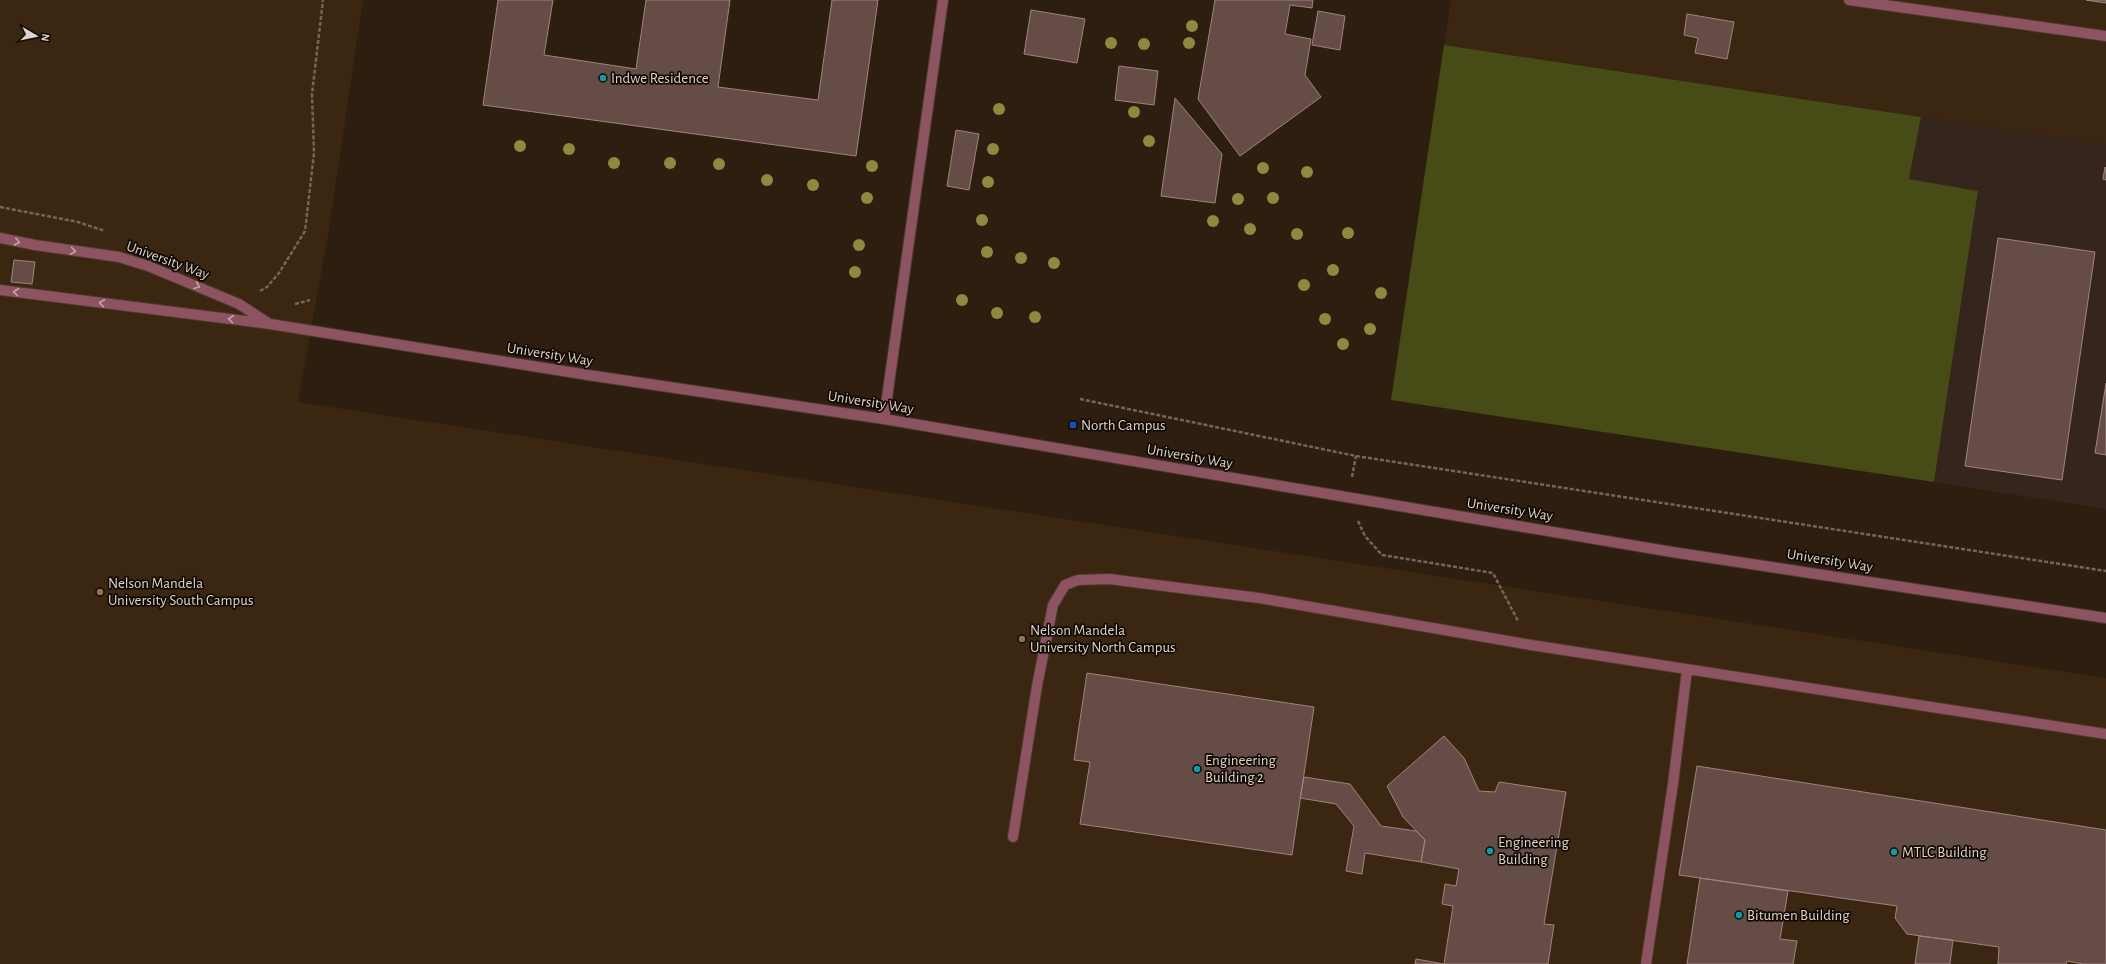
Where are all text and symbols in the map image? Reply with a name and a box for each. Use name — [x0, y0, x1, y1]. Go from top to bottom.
north arrow — [16, 16, 56, 56]
text: N — [39, 33, 51, 42]
place label: Indwe Residence — [611, 71, 709, 86]
marker: Indwe Residence — [598, 73, 608, 83]
one-way arrow — [14, 237, 20, 245]
street label: University Way — [124, 239, 212, 283]
one-way arrow — [70, 246, 76, 255]
one-way arrow — [194, 282, 201, 290]
one-way arrow — [13, 287, 19, 296]
one-way arrow — [99, 298, 105, 307]
one-way arrow — [228, 315, 234, 324]
street label: University Way — [506, 340, 595, 369]
street label: University Way — [827, 388, 916, 417]
place label: North Campus — [1081, 418, 1165, 433]
marker: North Campus — [1068, 420, 1078, 430]
street label: University Way — [1146, 442, 1235, 472]
street label: University Way — [1466, 495, 1555, 524]
street label: University Way — [1786, 546, 1875, 575]
place label: Nelson Mandela University South Campus — [108, 576, 253, 608]
marker: Nelson Mandela University South Campus — [95, 587, 105, 597]
place label: Nelson Mandela University North Campus — [1030, 623, 1176, 655]
marker: Nelson Mandela University North Campus — [1017, 634, 1027, 644]
place label: Engineering Building 2 — [1205, 753, 1277, 785]
marker: Engineering Building 2 — [1192, 764, 1202, 774]
place label: Engineering Building — [1498, 835, 1570, 867]
place label: MTLC Building — [1902, 845, 1987, 860]
marker: Engineering Building — [1485, 846, 1495, 856]
marker: MTLC Building — [1889, 847, 1899, 857]
place label: Bitumen Building — [1747, 908, 1850, 923]
marker: Bitumen Building — [1734, 910, 1744, 920]

